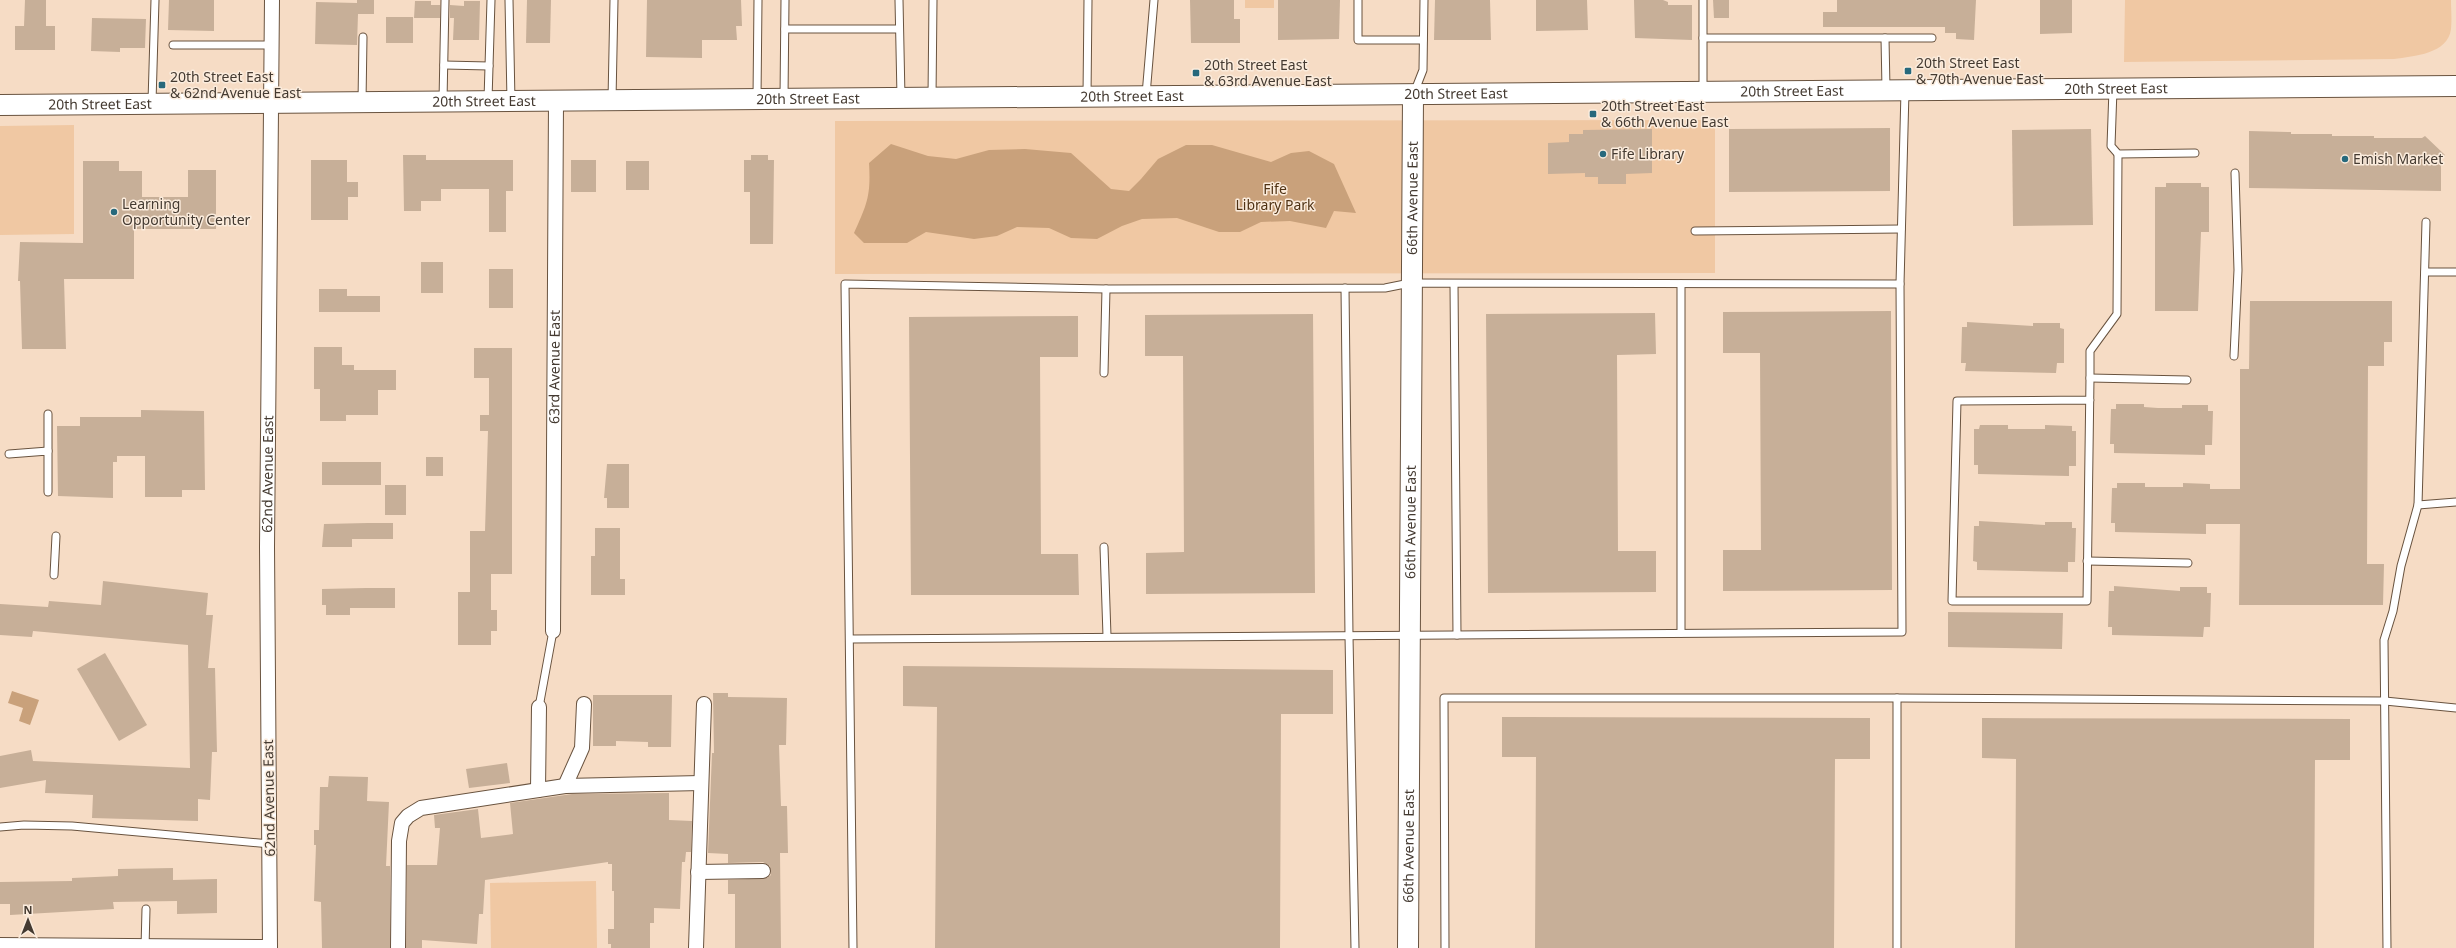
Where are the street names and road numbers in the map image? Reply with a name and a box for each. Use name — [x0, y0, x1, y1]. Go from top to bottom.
street label: 20th Street East — [2064, 78, 2168, 98]
street label: 20th Street East — [1740, 81, 1844, 101]
street label: 20th Street East — [1404, 83, 1508, 103]
street label: 20th Street East — [1080, 86, 1184, 106]
street label: 20th Street East — [756, 88, 860, 108]
street label: 20th Street East — [432, 91, 536, 111]
street label: 20th Street East — [48, 94, 152, 114]
street label: 66th Avenue East — [1402, 141, 1422, 255]
street label: 63rd Avenue East — [544, 310, 564, 424]
street label: 62nd Avenue East — [257, 415, 277, 533]
street label: 66th Avenue East — [1400, 465, 1420, 579]
street label: 62nd Avenue East — [258, 739, 279, 857]
street label: 66th Avenue East — [1398, 789, 1418, 903]

